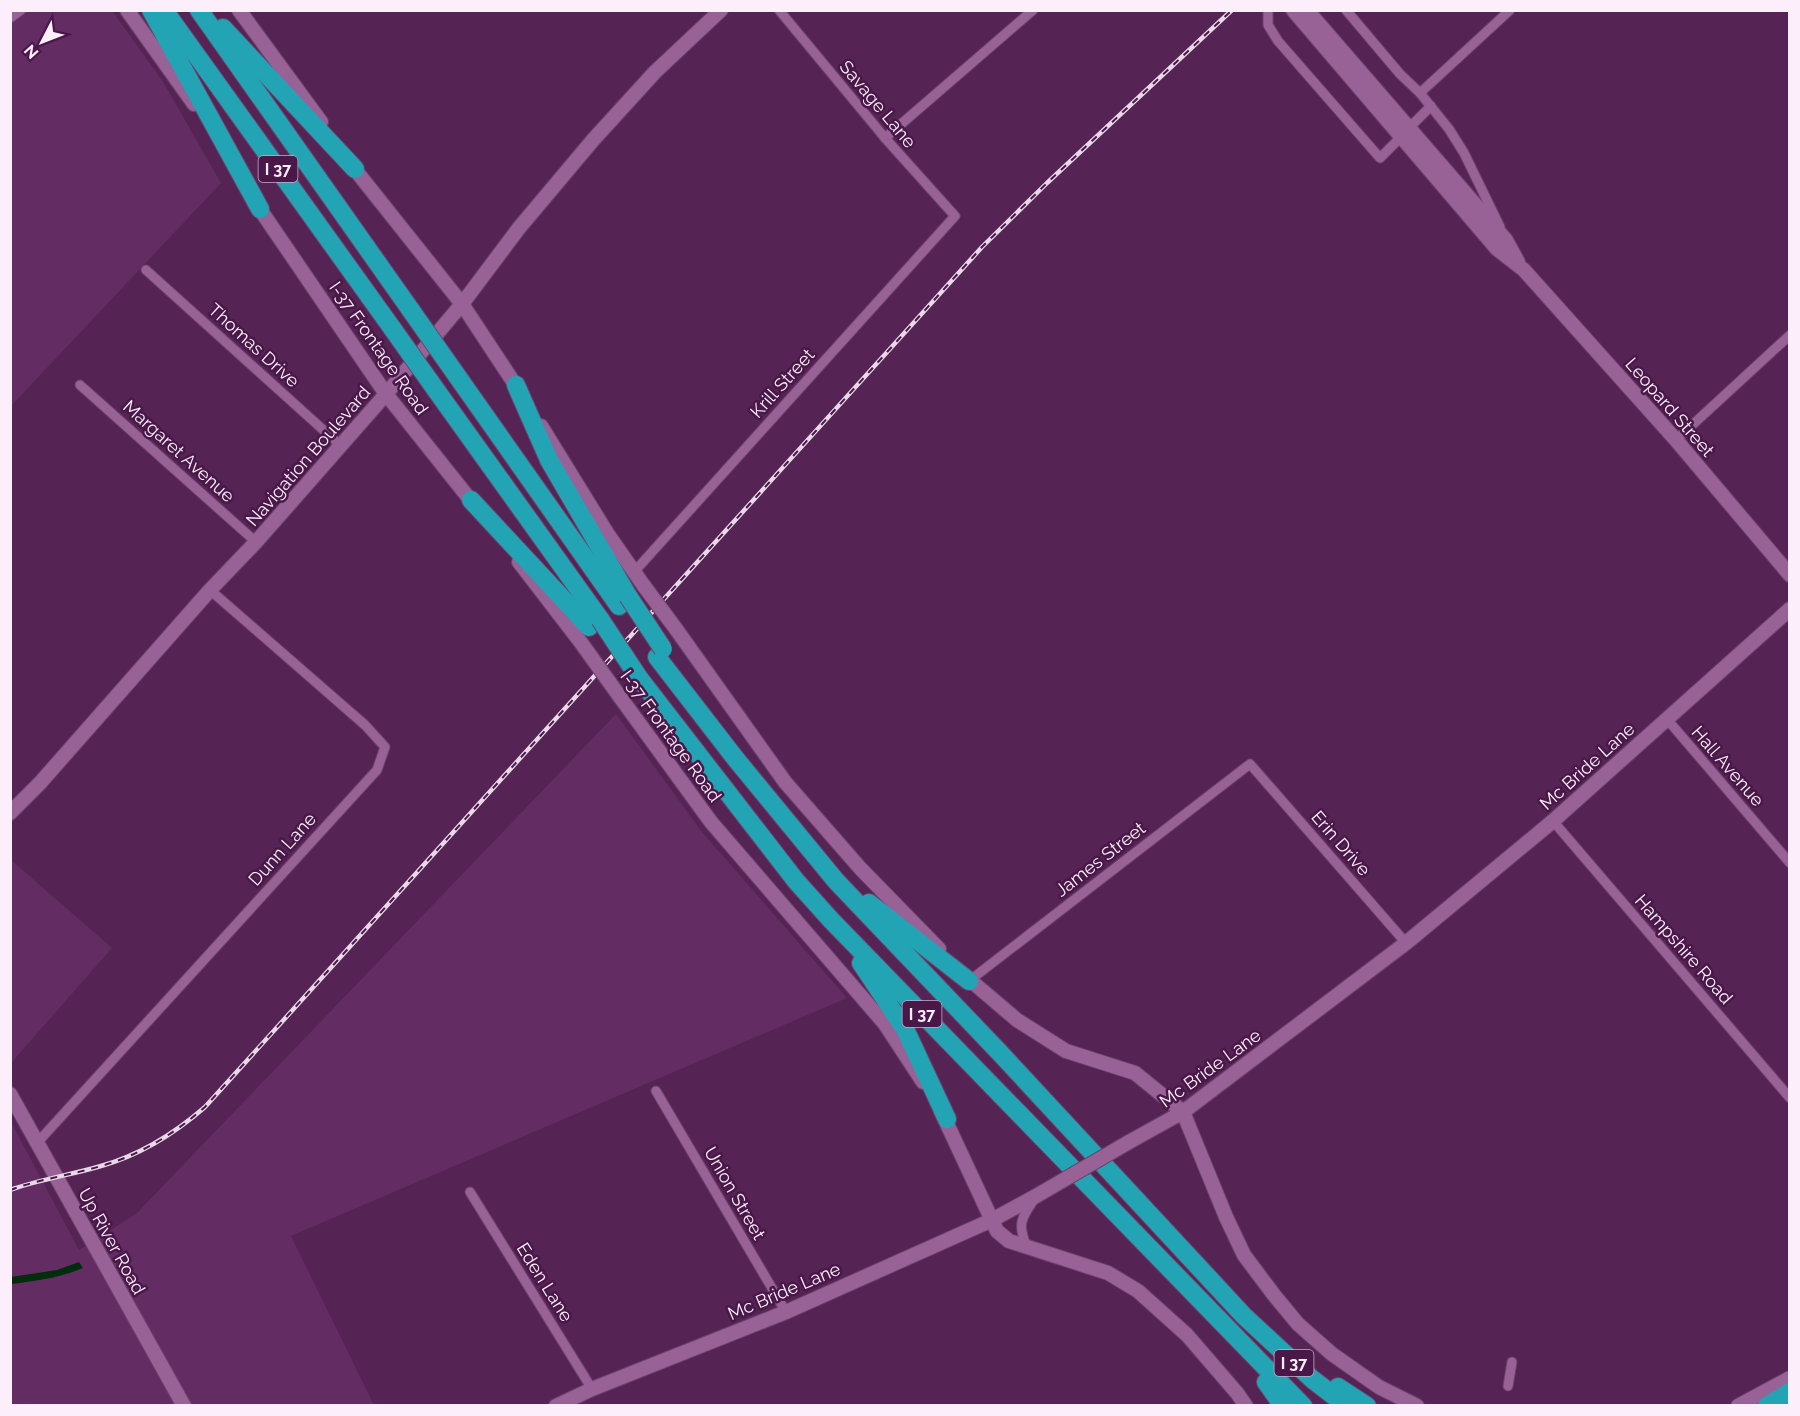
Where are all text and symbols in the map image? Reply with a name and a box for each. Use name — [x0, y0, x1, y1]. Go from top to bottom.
north arrow — [12, 12, 72, 72]
text: N — [20, 41, 42, 63]
street label: Savage Lane — [835, 56, 921, 152]
road number: I 37 — [258, 156, 298, 182]
street label: I-37 Frontage Road — [325, 277, 433, 419]
street label: Thomas Drive — [204, 299, 304, 391]
street label: Krill Street — [746, 344, 818, 422]
street label: Leopard Street — [1621, 353, 1719, 461]
street label: Navigation Boulevard — [242, 382, 374, 530]
street label: Margaret Avenue — [119, 396, 239, 507]
street label: I-37 Frontage Road — [616, 666, 726, 806]
street label: Mc Bride Lane — [1535, 718, 1639, 814]
street label: Hall Avenue — [1687, 722, 1769, 811]
street label: Erin Drive — [1307, 806, 1375, 880]
street label: Dunn Lane — [244, 808, 320, 890]
street label: James Street — [1051, 817, 1149, 901]
street label: Hampshire Road — [1631, 890, 1737, 1008]
road number: I 37 — [902, 1001, 942, 1027]
street label: Mc Bride Lane — [1155, 1024, 1265, 1112]
street label: Union Street — [700, 1143, 770, 1243]
street label: Up River Road — [74, 1184, 150, 1298]
street label: Eden Lane — [513, 1239, 578, 1326]
street label: Mc Bride Lane — [725, 1258, 844, 1324]
road number: I 37 — [1274, 1350, 1314, 1376]

